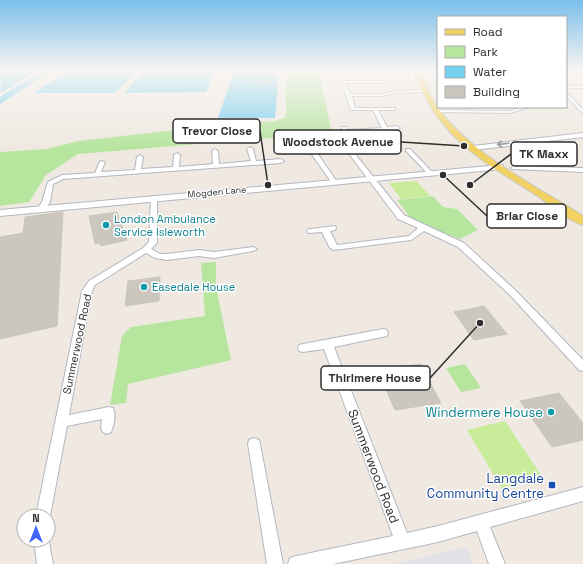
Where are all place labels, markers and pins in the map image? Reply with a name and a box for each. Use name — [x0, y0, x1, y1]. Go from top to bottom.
callout: Trevor Close — [173, 119, 260, 143]
callout: Woodstock Avenue — [274, 130, 401, 154]
callout: TK Maxx — [511, 142, 577, 166]
callout: Briar Close — [487, 204, 566, 228]
place label: London Ambulance Service Isleworth — [114, 212, 216, 239]
marker: London Ambulance Service Isleworth — [101, 220, 111, 230]
place label: Easedale House — [152, 280, 235, 294]
marker: Easedale House — [139, 282, 149, 292]
callout: Thirlmere House — [321, 366, 430, 390]
place label: Windermere House — [426, 404, 543, 421]
marker: Windermere House — [546, 407, 556, 417]
place label: Langdale Community Centre — [427, 470, 544, 502]
marker: Langdale Community Centre — [547, 480, 557, 490]

